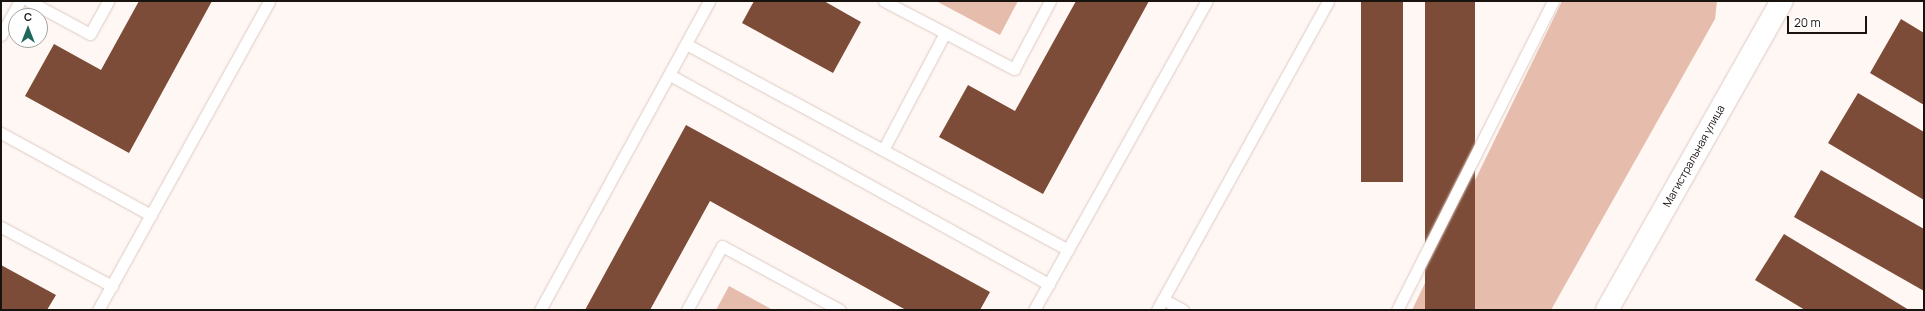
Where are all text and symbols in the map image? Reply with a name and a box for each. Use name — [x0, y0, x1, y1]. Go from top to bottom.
north arrow — [8, 8, 48, 48]
scale bar — [1789, 8, 1869, 34]
text: С — [24, 9, 32, 24]
text: 20 m — [1794, 14, 1821, 31]
street label: Магистральная улица — [1660, 103, 1728, 209]

